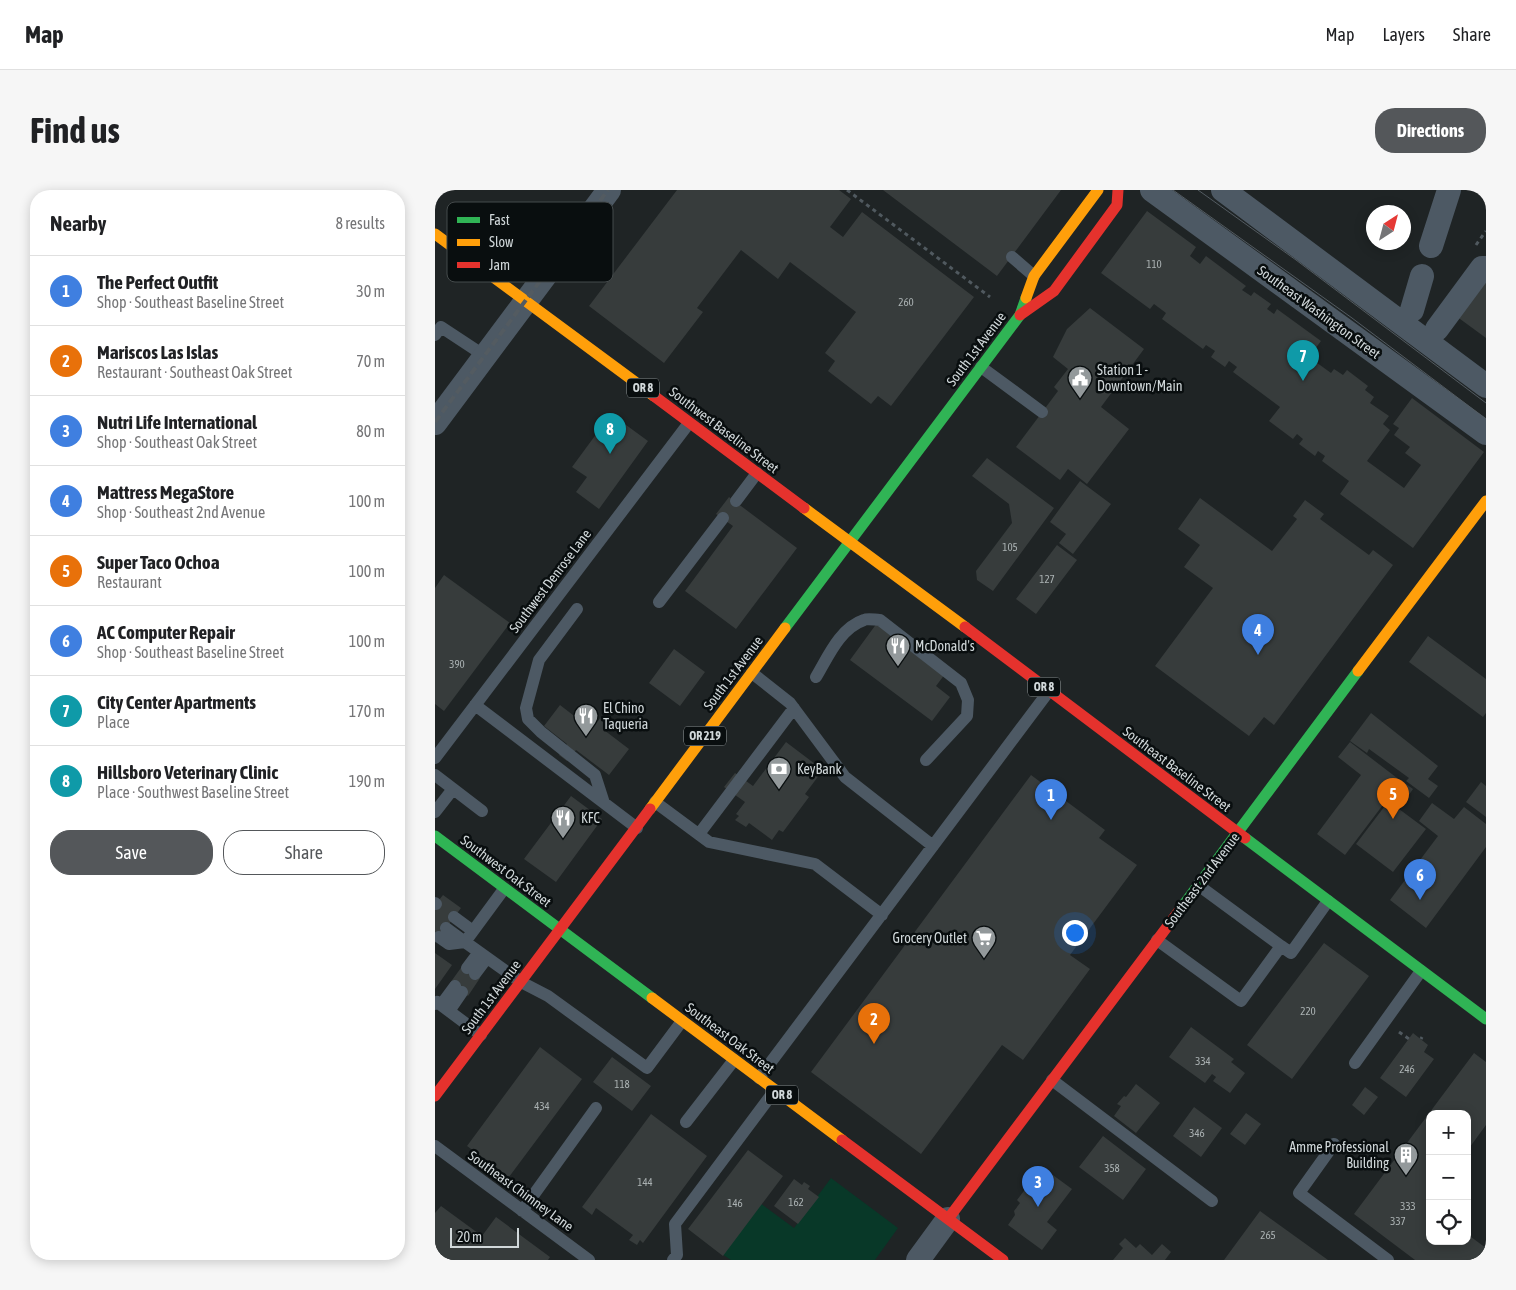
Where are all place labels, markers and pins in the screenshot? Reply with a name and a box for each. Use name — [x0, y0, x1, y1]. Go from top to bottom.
pin: 7 — [1287, 340, 1319, 381]
place label: Station 1 - Downtown/Main — [1097, 362, 1183, 394]
public building icon: Station 1 - Downtown/Main — [1067, 365, 1093, 399]
pin: 8 — [594, 413, 626, 454]
pin: 4 — [1242, 614, 1274, 655]
restaurant icon: McDonald's — [885, 633, 911, 667]
place label: McDonald's — [915, 638, 975, 654]
place label: El Chino Taqueria — [603, 700, 648, 732]
restaurant icon: El Chino Taqueria — [573, 703, 599, 737]
bank icon: KeyBank — [766, 756, 792, 790]
place label: KeyBank — [797, 761, 842, 777]
pin: 5 — [1377, 778, 1409, 819]
pin: 1 — [1035, 779, 1067, 820]
restaurant icon: KFC — [550, 805, 576, 839]
place label: KFC — [581, 810, 601, 826]
pin: 6 — [1404, 859, 1436, 900]
supermarket icon: Grocery Outlet — [971, 925, 997, 959]
place label: Grocery Outlet — [893, 930, 967, 946]
pin: 2 — [858, 1003, 890, 1044]
place label: Amme Professional Building — [1289, 1139, 1389, 1171]
building icon: Amme Professional Building — [1393, 1142, 1419, 1176]
pin: 3 — [1022, 1166, 1054, 1207]

